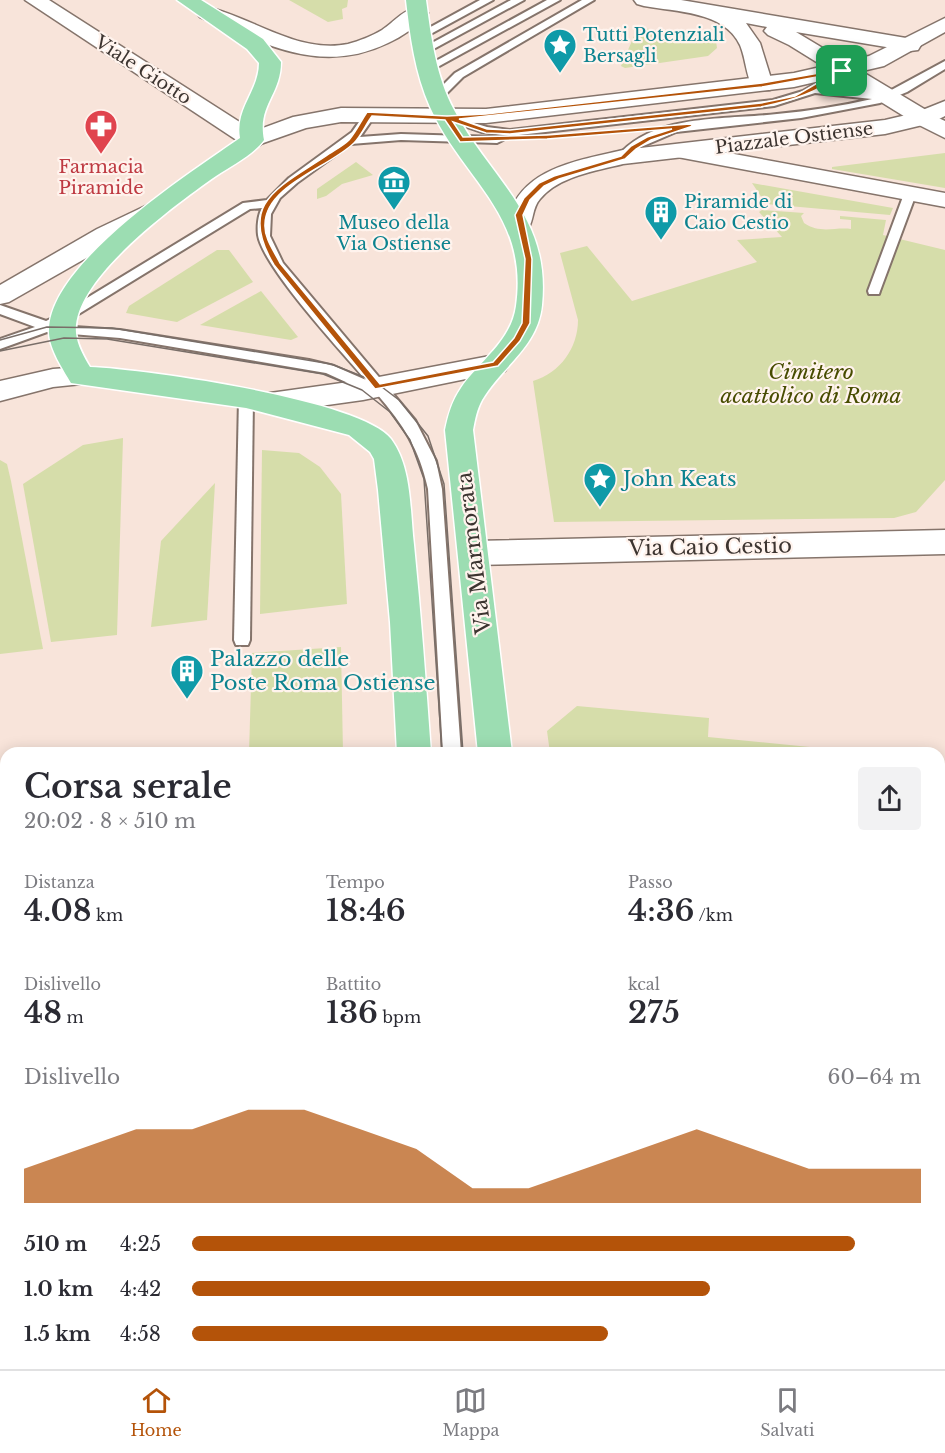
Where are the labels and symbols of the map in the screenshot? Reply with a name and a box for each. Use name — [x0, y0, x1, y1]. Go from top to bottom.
place label: Tutti Potenziali Bersagli — [583, 24, 725, 67]
place icon: Tutti Potenziali Bersagli — [542, 27, 578, 74]
street label: Viale Giotto — [90, 30, 195, 109]
pin — [816, 45, 867, 96]
pharmacy icon: Farmacia Piramide — [83, 108, 119, 155]
street label: Piazzale Ostiense — [714, 117, 874, 159]
place label: Farmacia Piramide — [58, 156, 144, 199]
museum icon: Museo della Via Ostiense — [376, 164, 412, 211]
place label: Piramide di Caio Cestio — [684, 191, 792, 234]
building icon: Piramide di Caio Cestio — [643, 194, 679, 241]
place label: Museo della Via Ostiense — [336, 212, 451, 255]
park label: Cimitero acattolico di Roma — [720, 359, 902, 409]
place icon: John Keats — [582, 461, 618, 508]
place label: John Keats — [620, 466, 736, 492]
street label: Via Marmorata — [451, 470, 497, 636]
street label: Via Caio Cestio — [627, 533, 792, 561]
place label: Palazzo delle Poste Roma Ostiense — [210, 646, 436, 696]
building icon: Palazzo delle Poste Roma Ostiense — [169, 653, 205, 700]

